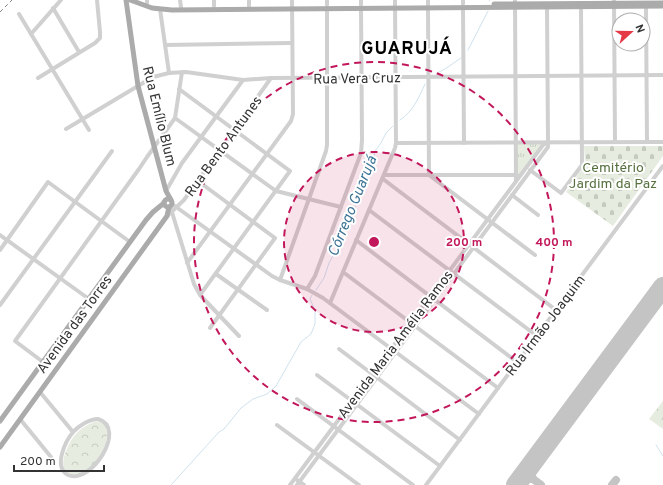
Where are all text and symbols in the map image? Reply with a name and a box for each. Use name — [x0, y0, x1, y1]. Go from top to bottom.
north arrow — [611, 12, 651, 52]
text: N — [631, 23, 647, 35]
district label: GUARUJÁ — [361, 36, 453, 61]
street label: Rua Emílio Blum — [138, 65, 179, 168]
street label: Rua Vera Cruz — [313, 70, 401, 89]
street label: Rua Bento Antunes — [182, 93, 266, 201]
water label: Córrego Guarujá — [325, 152, 383, 260]
park label: Cemitério Jardim da Paz — [569, 160, 657, 193]
centre of rings — [367, 235, 381, 249]
text: 200 m — [446, 235, 482, 251]
text: 400 m — [535, 235, 573, 251]
street label: Avenida Maria Amélia Ramos — [335, 268, 457, 422]
street label: Rua Irmão Joaquim — [503, 272, 590, 380]
street label: Avenida das Torres — [34, 273, 117, 377]
scale bar — [14, 447, 104, 473]
text: 200 m — [20, 454, 56, 470]

